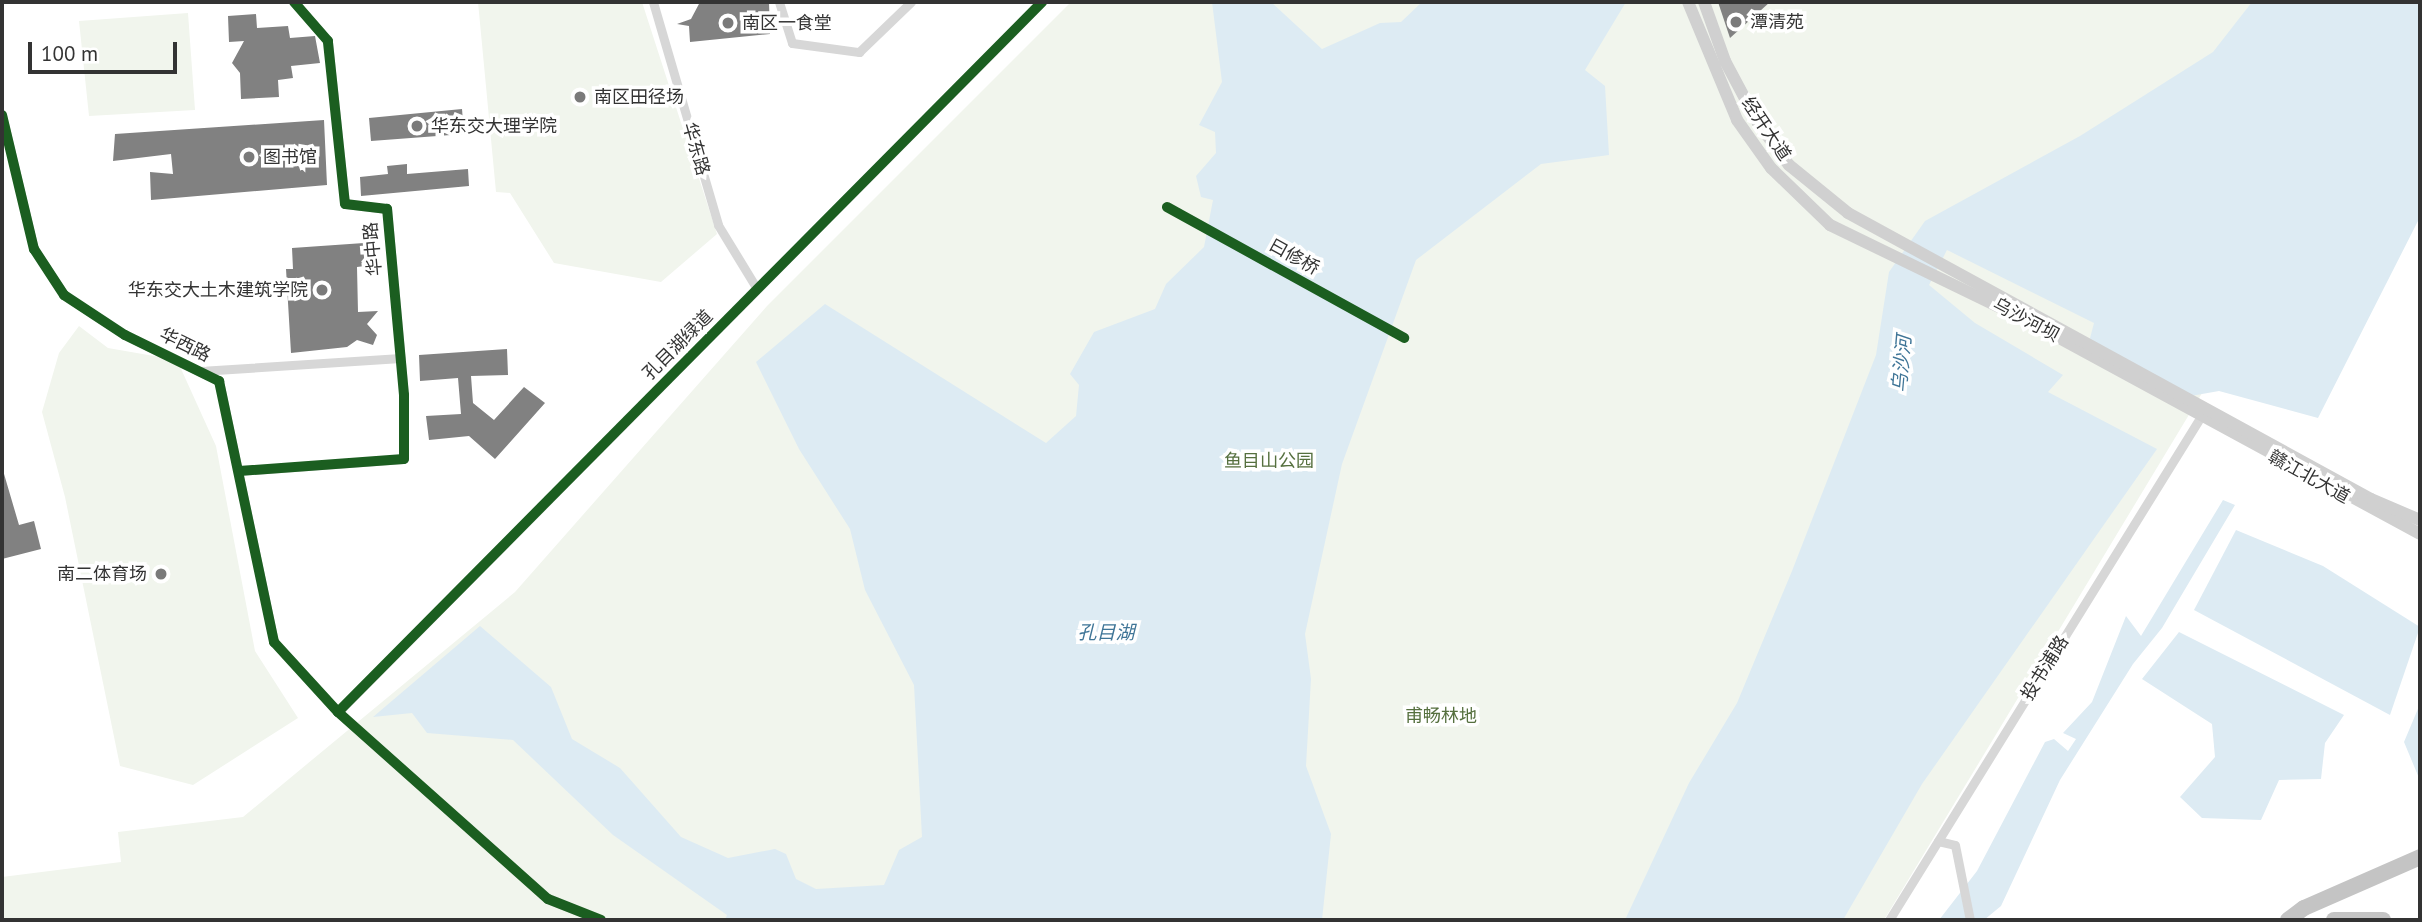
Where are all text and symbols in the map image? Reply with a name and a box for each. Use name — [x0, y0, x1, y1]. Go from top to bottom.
place label: 潭清苑 — [1750, 11, 1804, 33]
place label: 南区一食堂 — [742, 12, 832, 34]
marker: 潭清苑 — [1728, 14, 1744, 30]
marker: 南区一食堂 — [720, 15, 736, 31]
scale bar — [32, 28, 180, 72]
text: 100 m — [41, 40, 98, 67]
place label: 南区田径场 — [594, 86, 684, 108]
marker: 南区田径场 — [572, 89, 588, 105]
street label: 经开大道 — [1737, 93, 1795, 165]
place label: 华东交大理学院 — [431, 115, 557, 137]
marker: 华东交大理学院 — [409, 118, 425, 134]
street label: 华东路 — [678, 120, 714, 178]
place label: 图书馆 — [263, 146, 317, 168]
marker: 图书馆 — [241, 149, 257, 165]
street label: 华中路 — [360, 221, 386, 277]
street label: 曰修桥 — [1265, 234, 1323, 280]
place label: 华东交大土木建筑学院 — [128, 279, 308, 301]
marker: 华东交大土木建筑学院 — [314, 282, 330, 298]
street label: 乌沙河坝 — [1989, 294, 2063, 346]
street label: 孔目湖绿道 — [639, 306, 717, 384]
street label: 华西路 — [156, 323, 214, 367]
water label: 乌沙河 — [1888, 335, 1916, 393]
street label: 赣江北大道 — [2264, 446, 2354, 508]
park label: 鱼目山公园 — [1224, 450, 1314, 472]
place label: 南二体育场 — [57, 563, 147, 585]
marker: 南二体育场 — [153, 566, 169, 582]
water label: 孔目湖 — [1078, 622, 1134, 644]
street label: 投书浦路 — [2017, 632, 2073, 704]
park label: 甫畅林地 — [1405, 705, 1477, 727]

